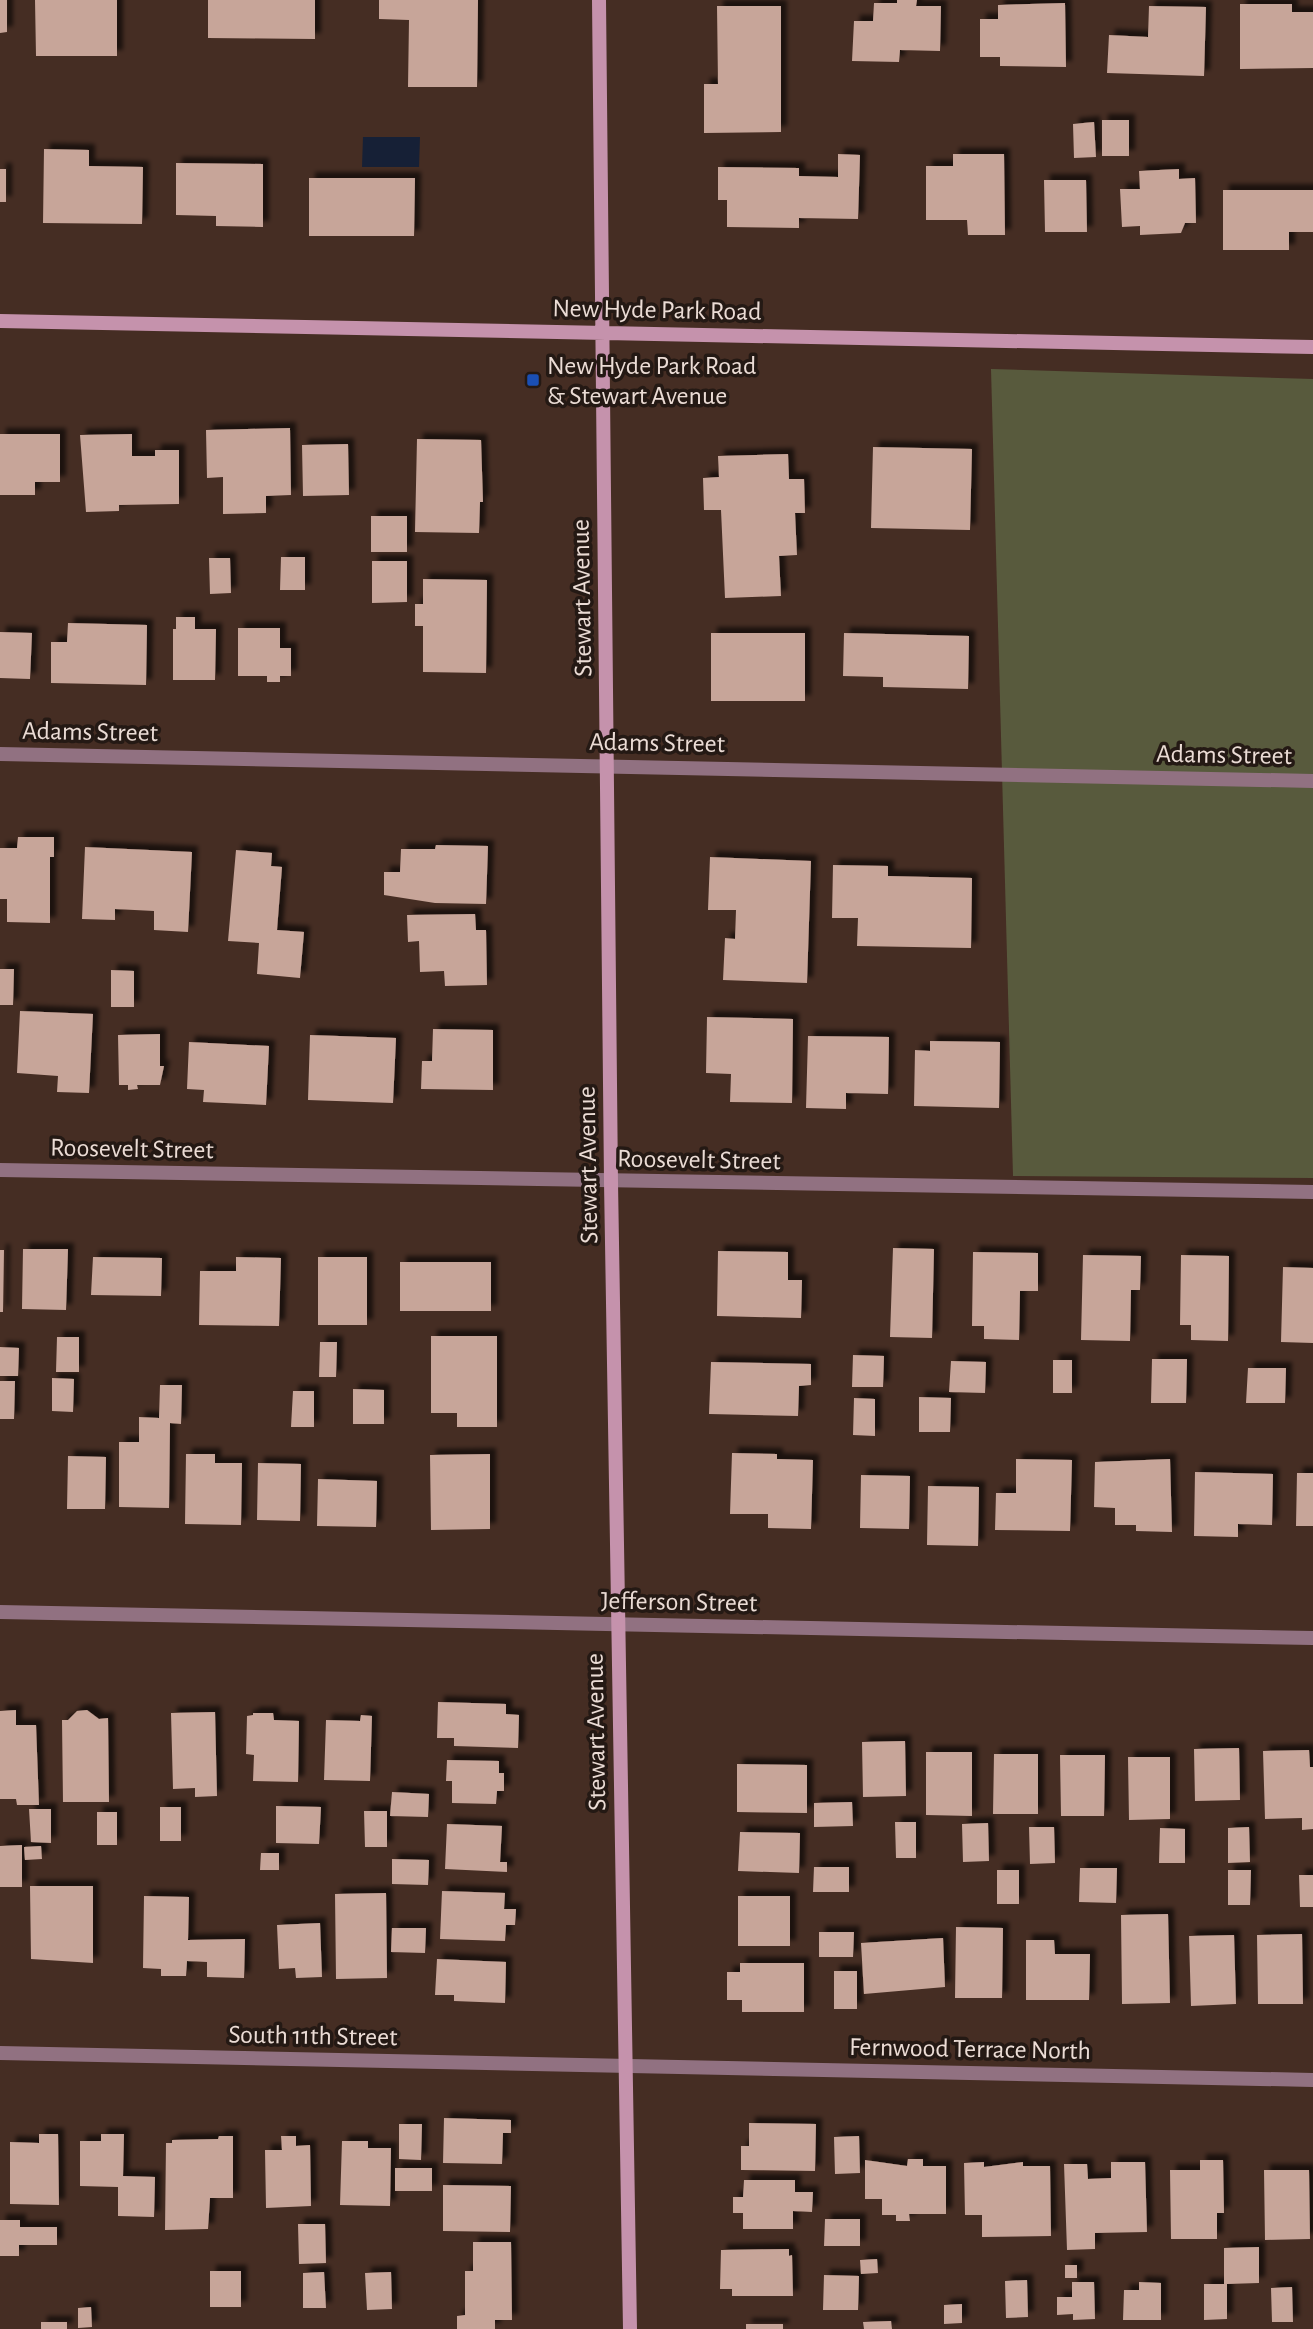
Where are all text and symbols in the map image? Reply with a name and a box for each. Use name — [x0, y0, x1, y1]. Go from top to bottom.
street label: New Hyde Park Road — [552, 295, 762, 325]
place label: New Hyde Park Road & Stewart Avenue — [547, 353, 756, 409]
marker: New Hyde Park Road & Stewart Avenue — [525, 372, 541, 388]
street label: Stewart Avenue — [568, 519, 596, 677]
street label: Adams Street — [22, 718, 158, 746]
street label: Adams Street — [589, 729, 725, 757]
street label: Adams Street — [1156, 741, 1292, 769]
street label: Stewart Avenue — [574, 1086, 602, 1244]
street label: Roosevelt Street — [50, 1135, 214, 1163]
street label: Roosevelt Street — [617, 1146, 781, 1174]
street label: Jefferson Street — [601, 1588, 757, 1616]
street label: Stewart Avenue — [582, 1653, 610, 1811]
street label: South 11th Street — [228, 2022, 398, 2050]
street label: Fernwood Terrace North — [849, 2034, 1091, 2064]

